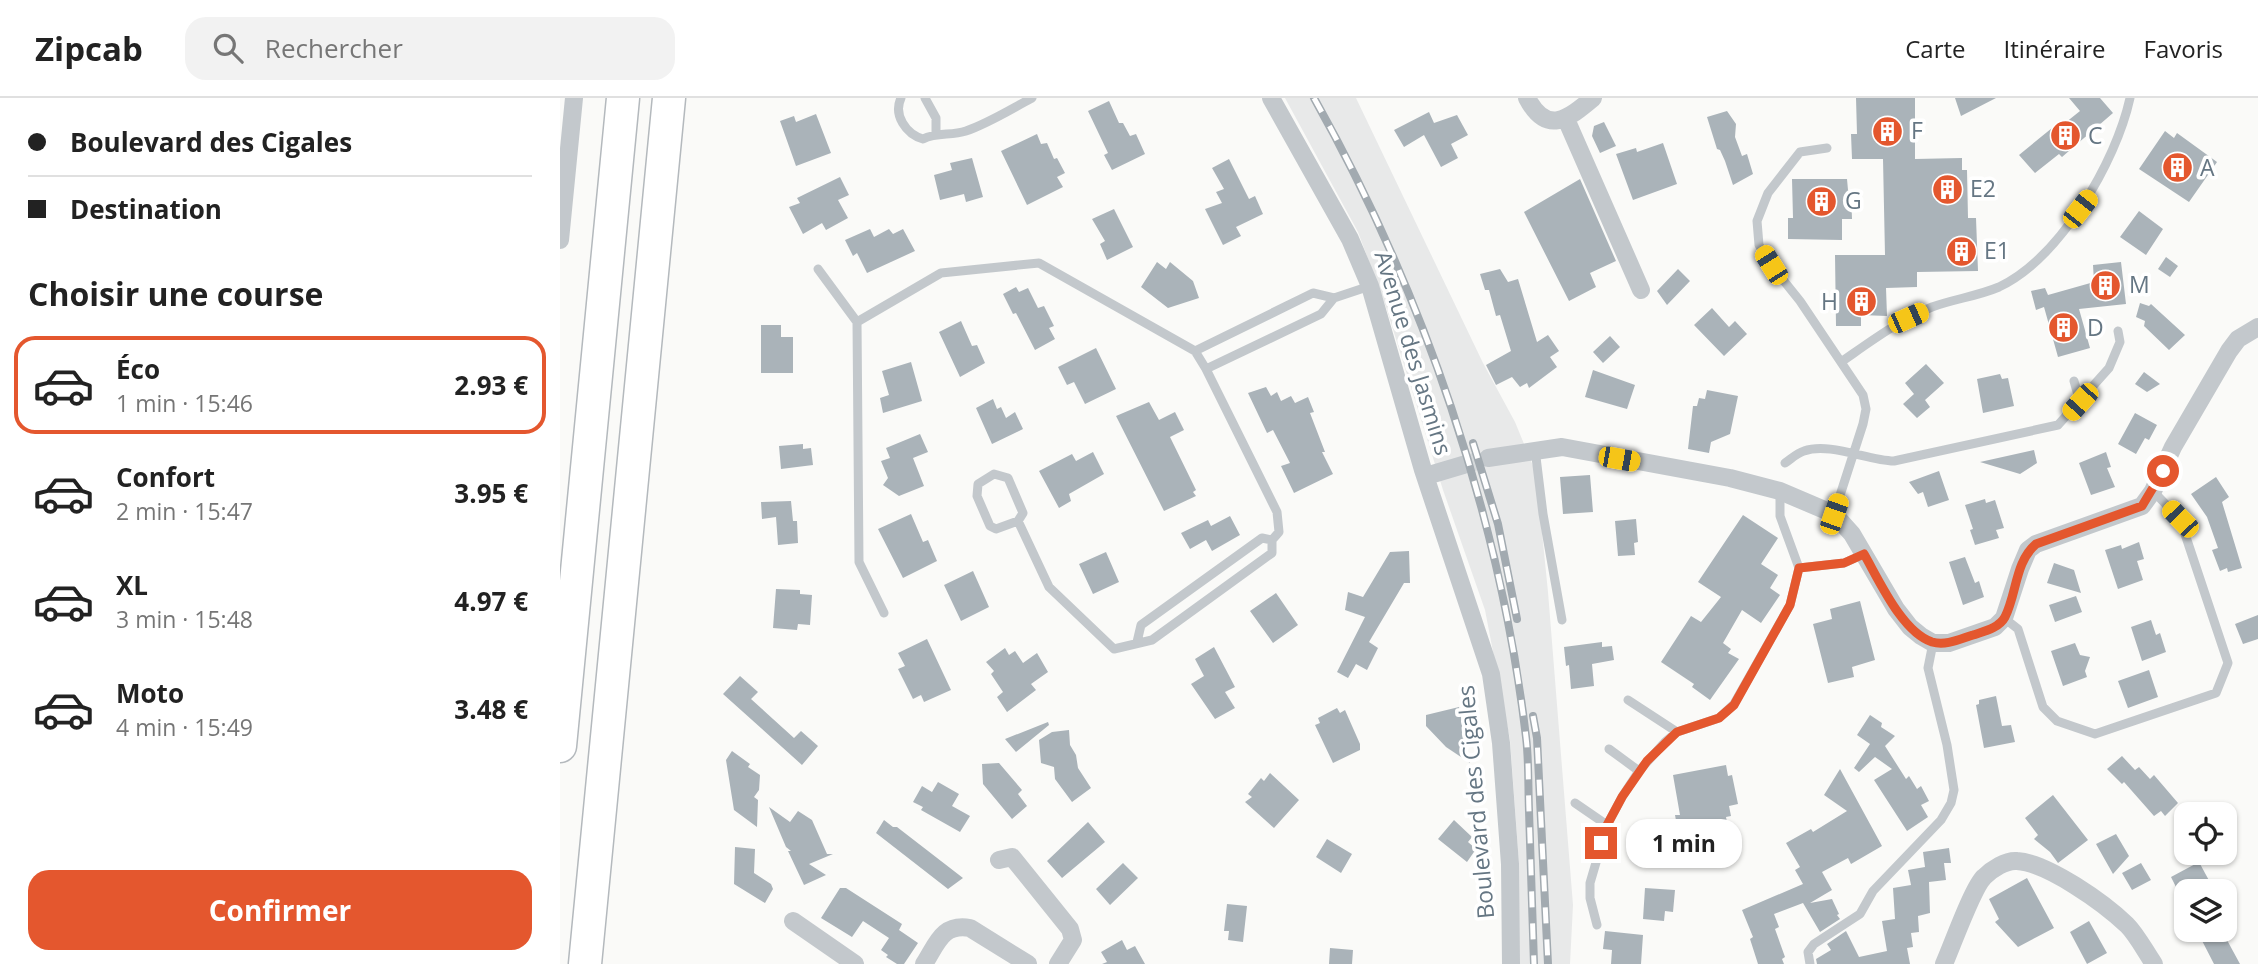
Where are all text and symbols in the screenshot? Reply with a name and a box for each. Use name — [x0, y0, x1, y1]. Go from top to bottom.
search box — [185, 17, 675, 80]
text: Zipcab — [35, 26, 143, 71]
icon: search — [209, 29, 247, 67]
text: Rechercher — [265, 30, 403, 66]
text: Carte — [1905, 32, 1966, 65]
text: Itinéraire — [2004, 32, 2106, 65]
text: Favoris — [2144, 32, 2223, 65]
building icon: F — [1871, 114, 1905, 148]
place label: F — [1911, 114, 1923, 146]
building icon: C — [2048, 119, 2082, 153]
place label: C — [2088, 119, 2103, 151]
text: Boulevard des Cigales — [70, 124, 352, 160]
building icon: A — [2160, 151, 2194, 185]
place label: A — [2200, 151, 2215, 183]
building icon: E2 — [1930, 172, 1964, 206]
place label: E2 — [1970, 172, 1996, 204]
building icon: G — [1805, 184, 1839, 218]
place label: G — [1845, 184, 1862, 216]
car — [2059, 186, 2102, 232]
text: Destination — [70, 191, 222, 227]
building icon: E1 — [1944, 234, 1978, 268]
place label: E1 — [1984, 234, 2010, 266]
car — [1751, 242, 1792, 288]
street label: Avenue des Jasmins — [1368, 247, 1460, 459]
building icon: M — [2089, 268, 2123, 302]
place label: M — [2129, 268, 2150, 300]
text: Choisir une course — [28, 272, 323, 315]
place label: H — [1821, 285, 1838, 317]
building icon: H — [1844, 285, 1878, 319]
car — [1885, 300, 1932, 336]
building icon: D — [2047, 311, 2081, 345]
place label: D — [2087, 311, 2104, 343]
text: Éco — [116, 351, 160, 387]
icon: car — [32, 354, 95, 417]
text: 2.93 € — [454, 367, 528, 403]
car — [2059, 379, 2102, 425]
text: 1 min · 15:46 — [116, 387, 253, 419]
car — [1597, 445, 1642, 473]
route start — [2147, 455, 2179, 487]
text: Confort — [116, 459, 215, 495]
icon: car — [32, 462, 95, 525]
text: 3.95 € — [454, 475, 528, 511]
car — [1818, 491, 1851, 537]
text: 2 min · 15:47 — [116, 495, 253, 527]
car — [2158, 497, 2203, 541]
text: XL — [116, 567, 148, 603]
icon: car — [32, 570, 95, 633]
text: 4.97 € — [454, 583, 528, 619]
text: 3 min · 15:48 — [116, 603, 253, 635]
text: Moto — [116, 675, 184, 711]
icon: car — [32, 678, 95, 741]
street label: Boulevard des Cigales — [1449, 684, 1501, 920]
text: 3.48 € — [454, 691, 528, 727]
text: 4 min · 15:49 — [116, 711, 253, 743]
map controls — [2174, 802, 2237, 942]
button: locate — [2174, 802, 2237, 865]
callout: 1 min — [1626, 818, 1741, 868]
route end — [1585, 827, 1617, 859]
text: 1 min — [1652, 827, 1716, 859]
button: Confirmer — [28, 870, 532, 950]
button: layers — [2174, 879, 2237, 942]

